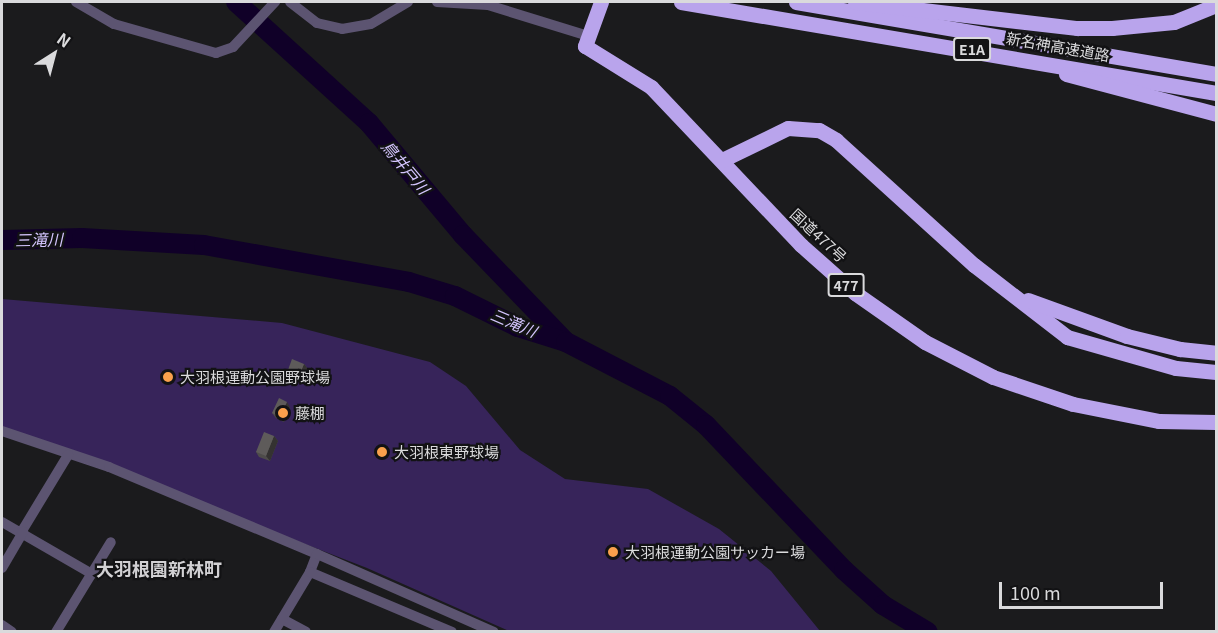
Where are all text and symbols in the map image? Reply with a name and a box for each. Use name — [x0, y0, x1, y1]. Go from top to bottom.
north arrow — [24, 24, 84, 84]
text: N — [53, 26, 76, 53]
street label: 新名神高速道路 — [1005, 28, 1111, 64]
road number: E1A — [952, 38, 992, 60]
water label: 鳥井戸川 — [378, 136, 434, 198]
street label: 国道477号 — [787, 205, 851, 265]
water label: 三滝川 — [15, 229, 63, 249]
road number: 477 — [826, 274, 866, 296]
water label: 三滝川 — [488, 304, 540, 340]
place label: 大羽根運動公園野球場 — [180, 368, 330, 386]
marker: 大羽根運動公園野球場 — [161, 370, 175, 384]
place label: 藤棚 — [295, 404, 325, 422]
marker: 藤棚 — [276, 406, 290, 420]
place label: 大羽根東野球場 — [394, 443, 499, 461]
marker: 大羽根東野球場 — [375, 445, 389, 459]
place label: 大羽根運動公園サッカー場 — [625, 543, 805, 561]
marker: 大羽根運動公園サッカー場 — [606, 545, 620, 559]
district label: 大羽根園新林町 — [96, 557, 222, 579]
scale bar — [1002, 570, 1166, 608]
text: 100 m — [1010, 579, 1061, 605]

